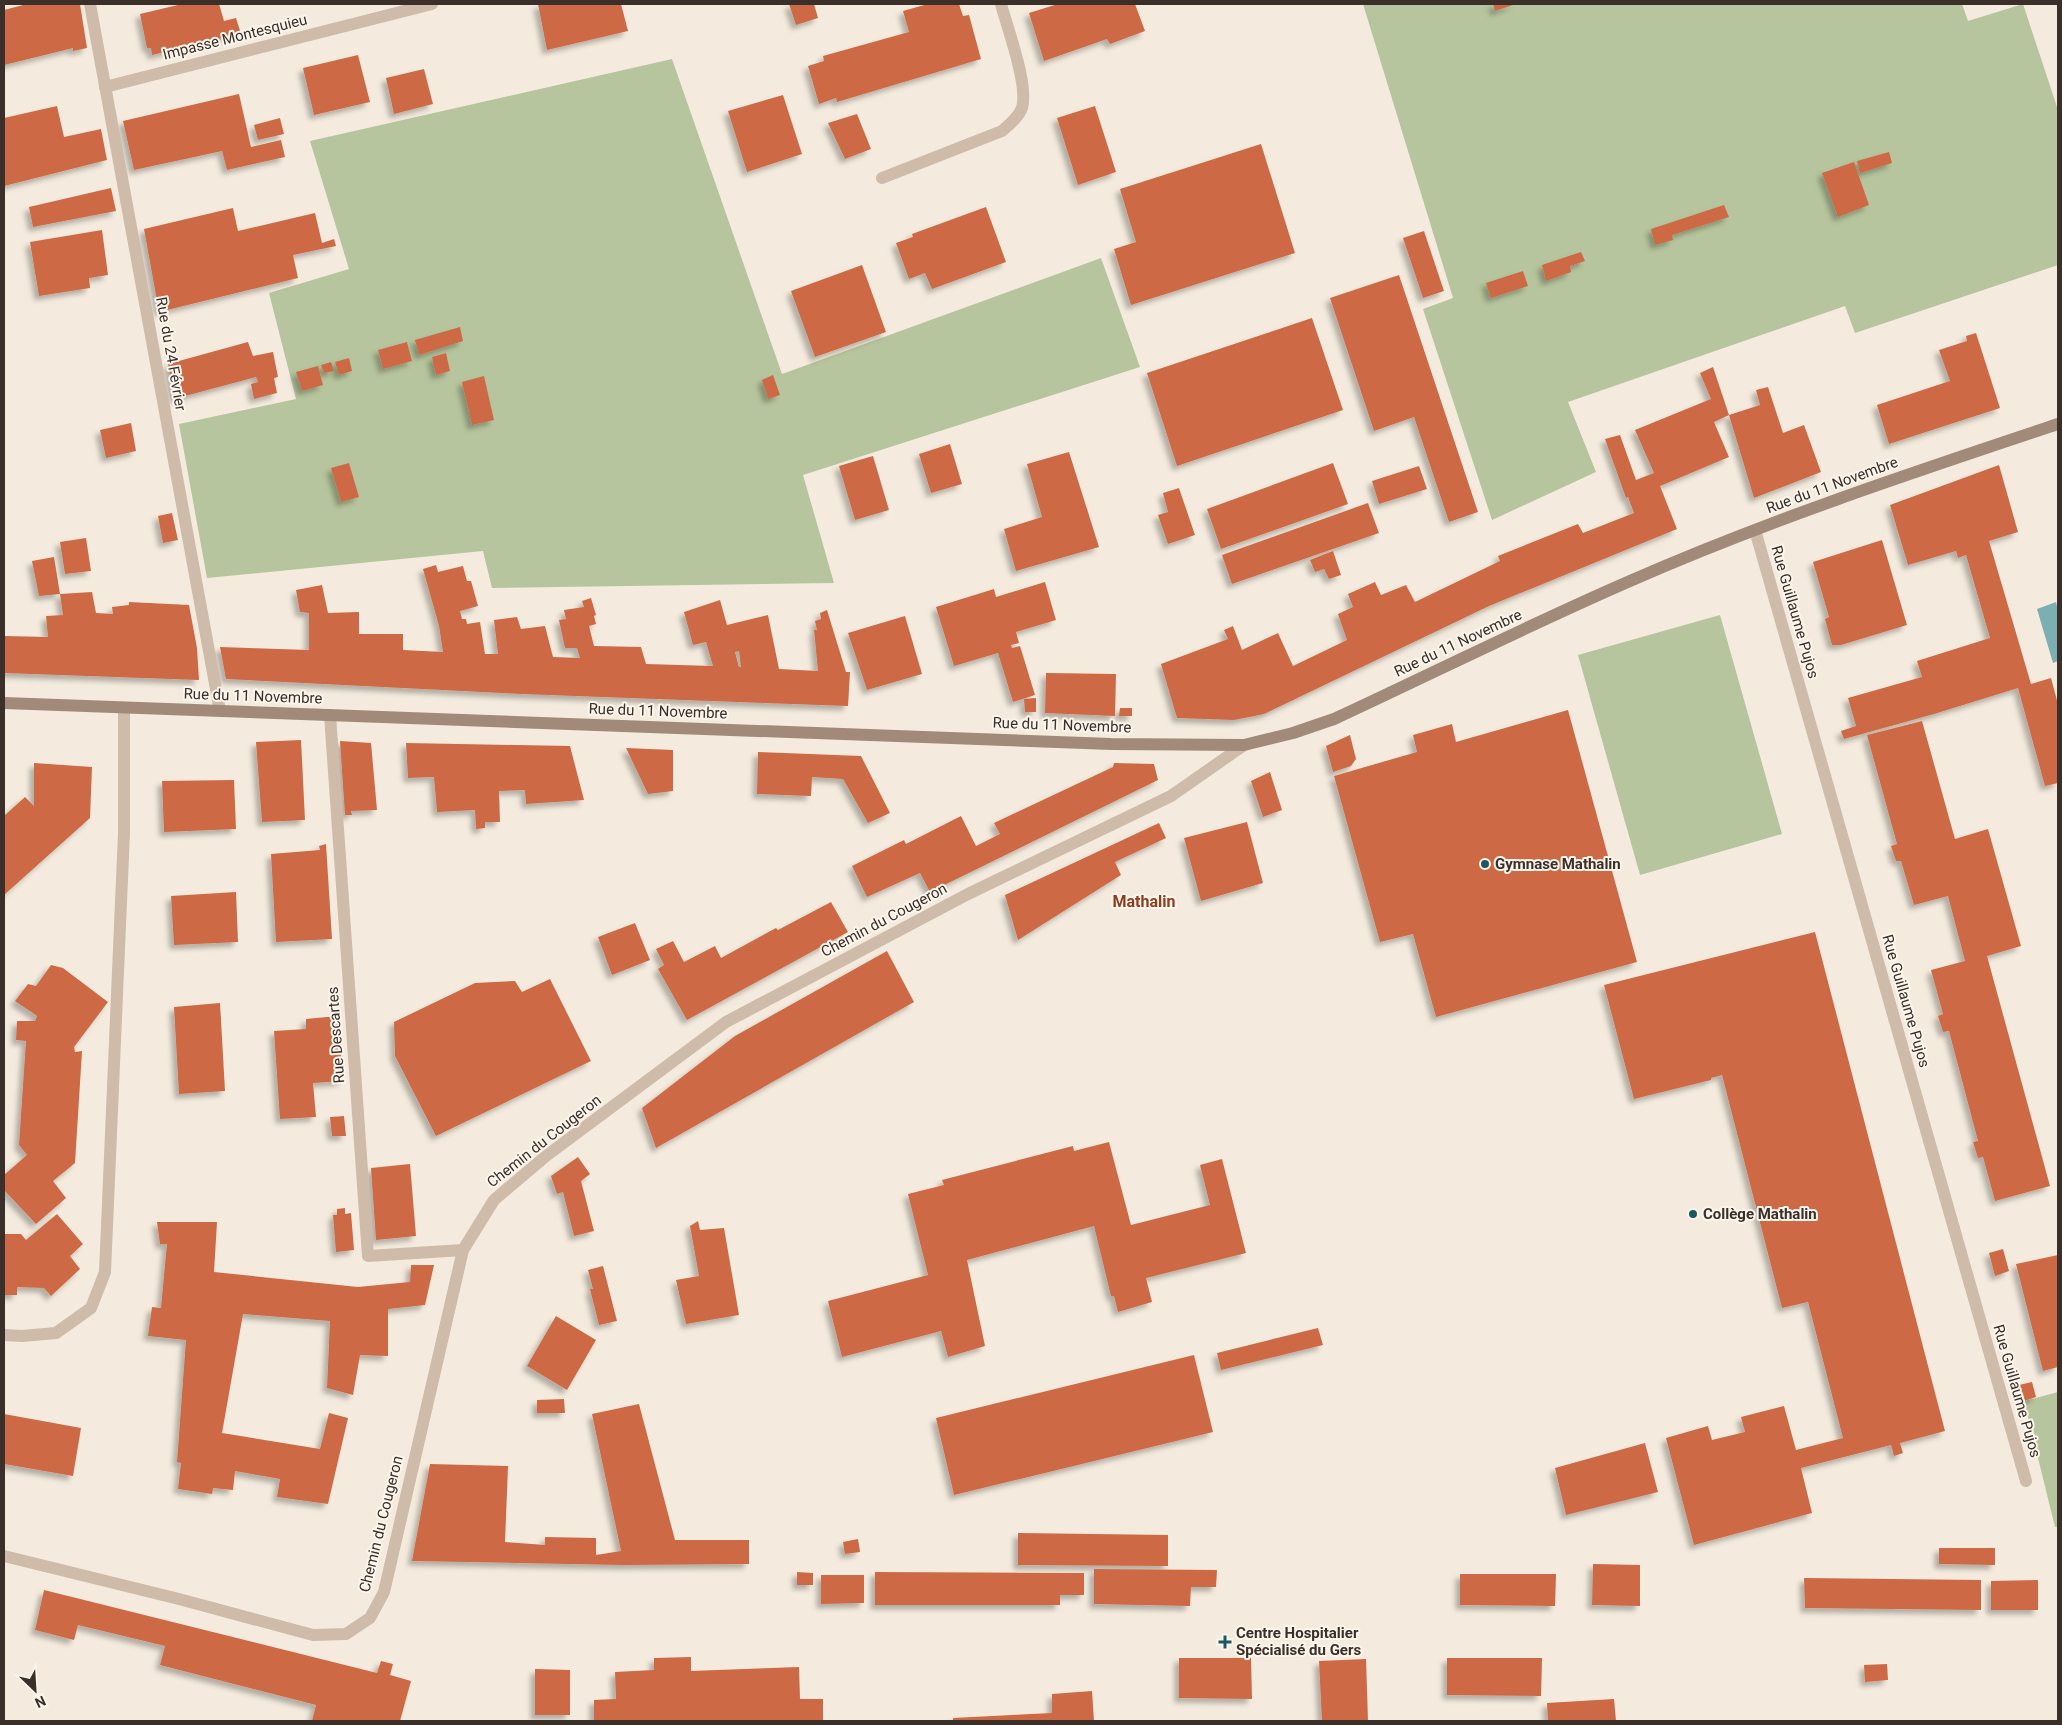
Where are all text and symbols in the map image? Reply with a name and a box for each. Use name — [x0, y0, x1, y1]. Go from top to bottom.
street label: Impasse Montesquieu — [161, 10, 309, 64]
street label: Rue du 24 Février — [152, 296, 190, 412]
street label: Rue du 11 Novembre — [1764, 453, 1900, 517]
street label: Rue Guillaume Pujos — [1767, 543, 1823, 681]
street label: Rue du 11 Novembre — [1391, 605, 1525, 681]
street label: Rue du 11 Novembre — [183, 685, 323, 707]
street label: Rue du 11 Novembre — [588, 700, 728, 722]
street label: Rue du 11 Novembre — [992, 714, 1132, 736]
place label: Gymnase Mathalin — [1495, 855, 1621, 873]
marker: Gymnase Mathalin — [1479, 858, 1491, 870]
street label: Chemin du Cougeron — [818, 879, 950, 961]
district label: Mathalin — [1113, 892, 1176, 911]
street label: Rue Guillaume Pujos — [1878, 932, 1934, 1070]
street label: Rue Descartes — [324, 986, 348, 1084]
street label: Chemin du Cougeron — [483, 1091, 605, 1191]
place label: Collège Mathalin — [1703, 1205, 1817, 1223]
marker: Collège Mathalin — [1687, 1208, 1699, 1220]
street label: Rue Guillaume Pujos — [1989, 1322, 2045, 1460]
street label: Chemin du Cougeron — [355, 1454, 407, 1594]
place label: Centre Hospitalier Spécialisé du Gers — [1236, 1624, 1361, 1659]
marker: Centre Hospitalier Spécialisé du Gers — [1218, 1635, 1232, 1649]
north arrow — [10, 1665, 60, 1715]
text: N — [33, 1692, 48, 1711]

